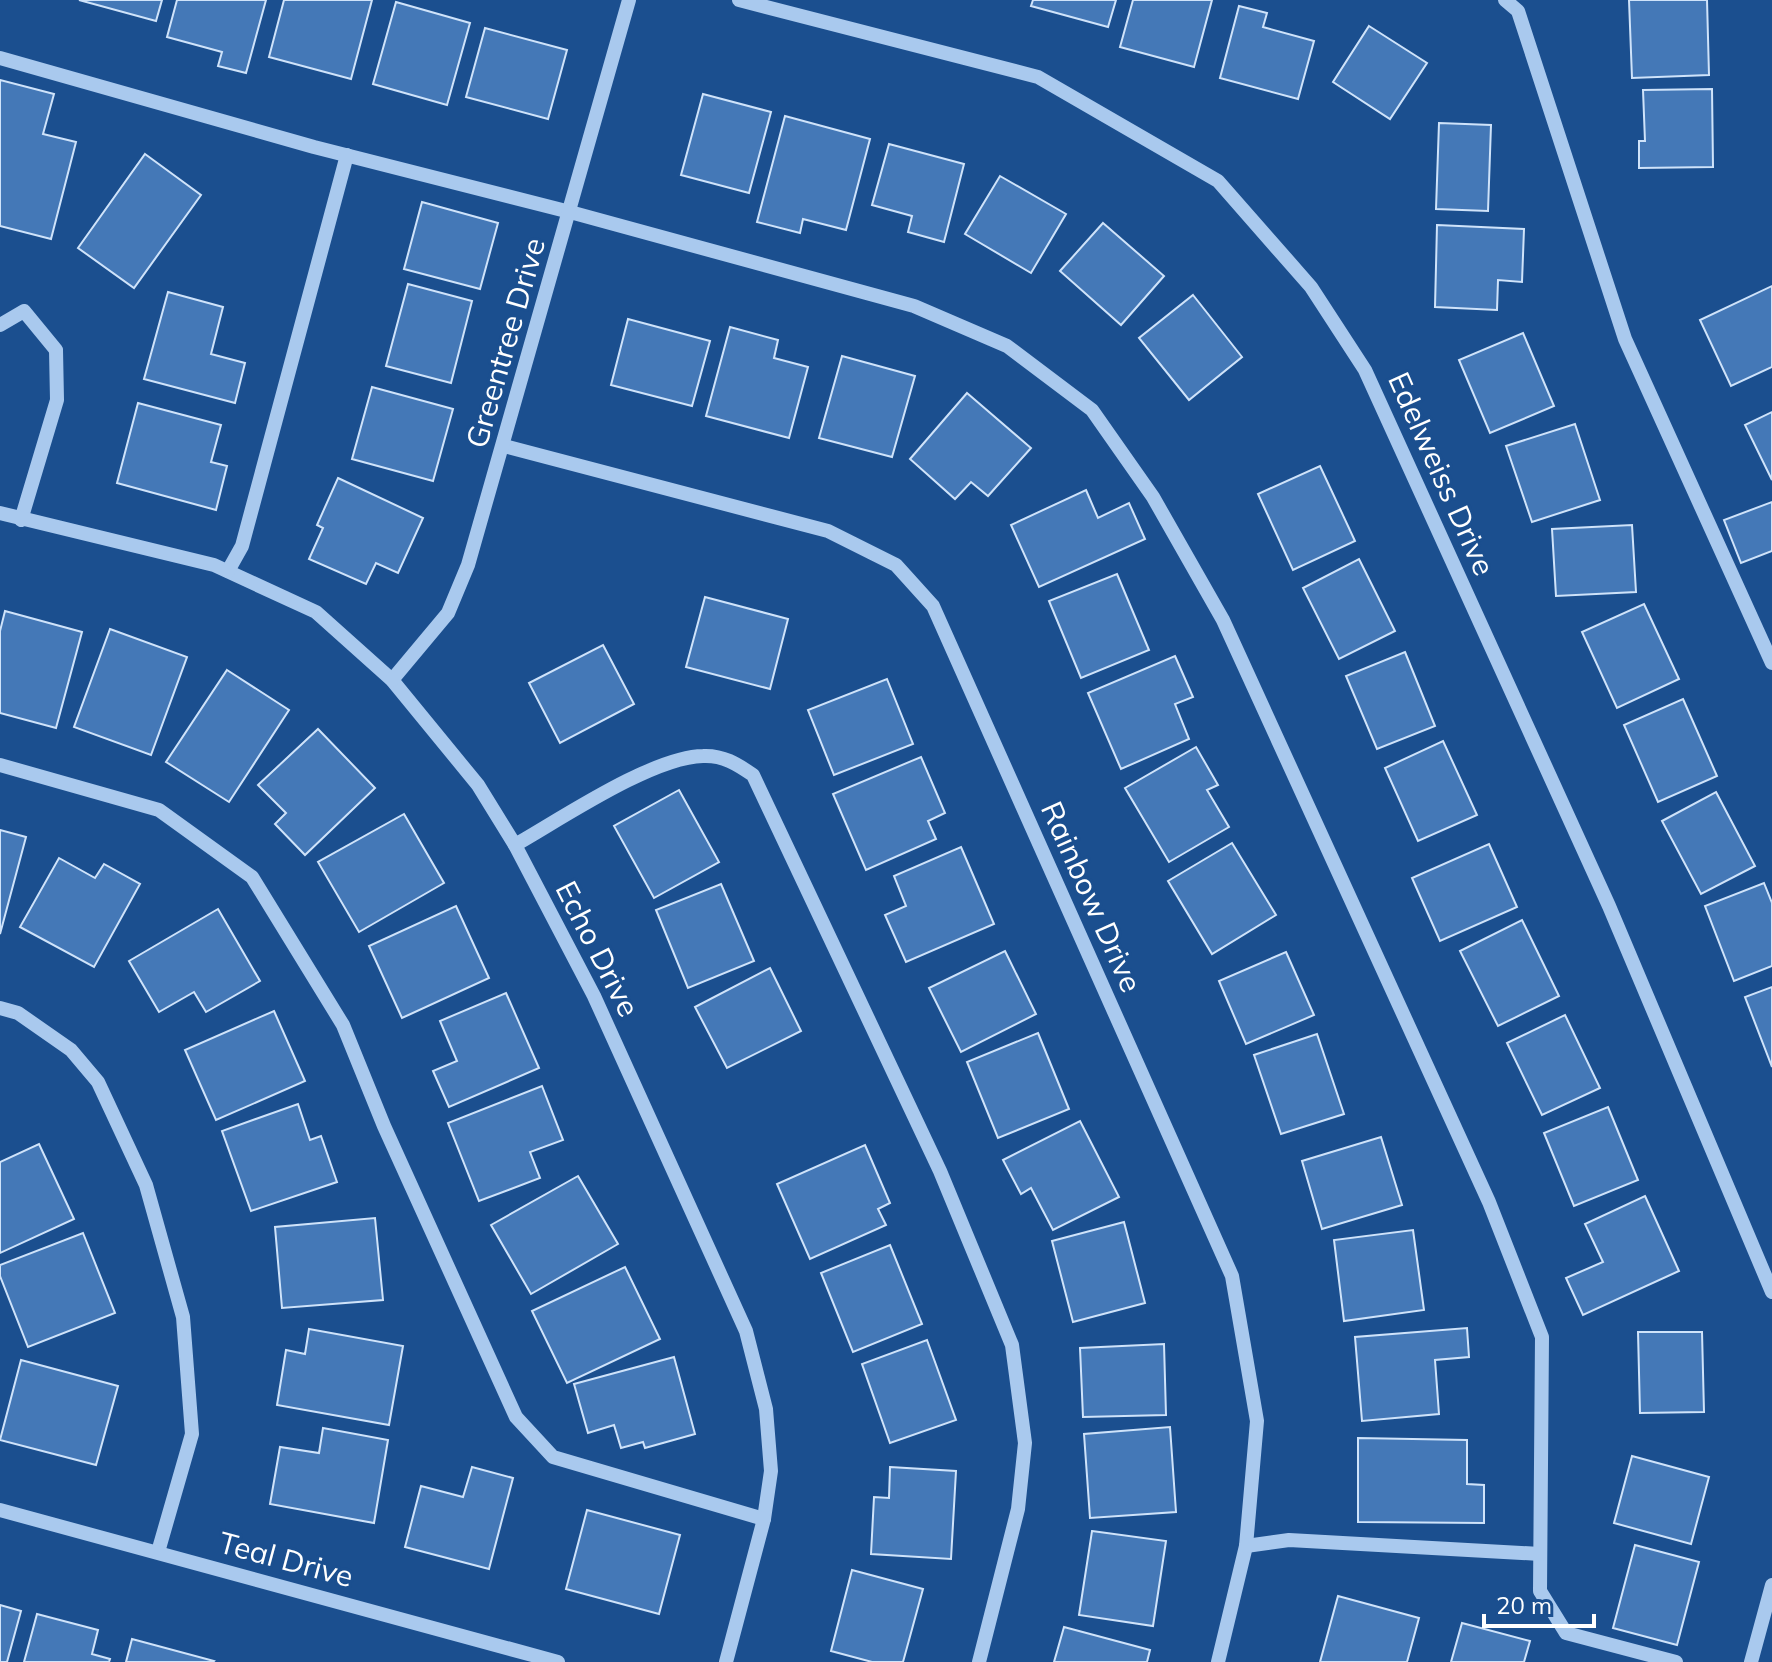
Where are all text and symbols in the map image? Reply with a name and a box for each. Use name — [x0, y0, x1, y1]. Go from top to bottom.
street label: Greentree Drive — [457, 233, 553, 452]
street label: Edelweiss Drive — [1380, 366, 1504, 581]
street label: Rainbow Drive — [1033, 795, 1151, 998]
street label: Echo Drive — [548, 874, 648, 1023]
street label: Teal Drive — [215, 1523, 358, 1595]
scale bar — [1484, 1578, 1594, 1628]
text: 20 m — [1496, 1590, 1552, 1620]

